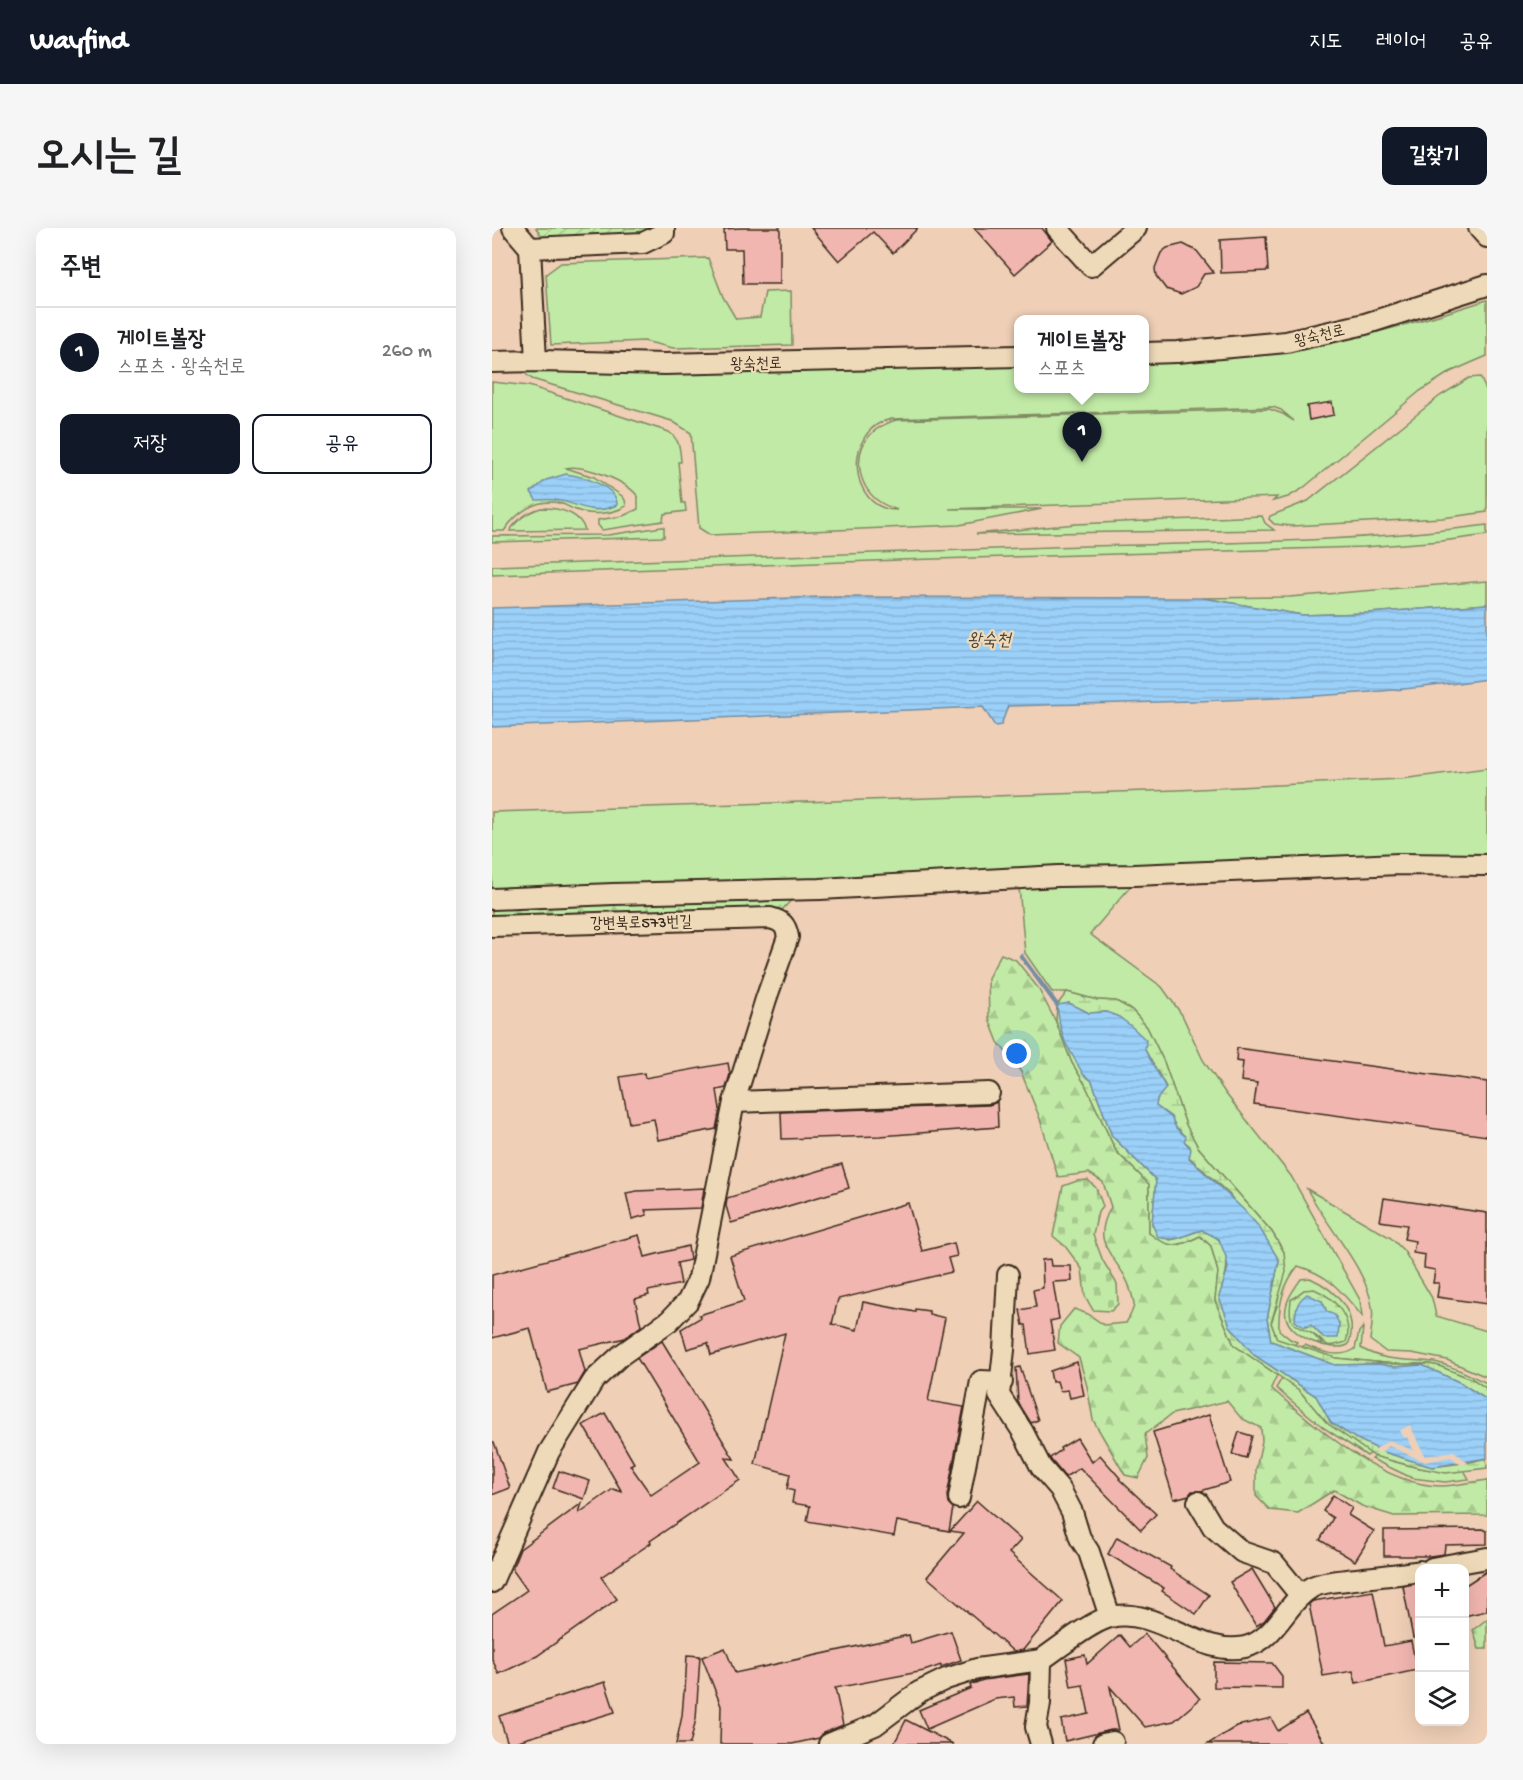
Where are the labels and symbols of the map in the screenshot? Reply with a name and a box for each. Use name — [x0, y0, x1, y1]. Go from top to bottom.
street label: 왕숙천로 — [1292, 321, 1347, 352]
street label: 왕숙천로 — [730, 355, 782, 375]
pin: 1 — [1062, 412, 1102, 462]
water label: 왕숙천 — [967, 631, 1012, 652]
street label: 강변북로573번길 — [590, 914, 692, 935]
your location — [1002, 1039, 1031, 1068]

